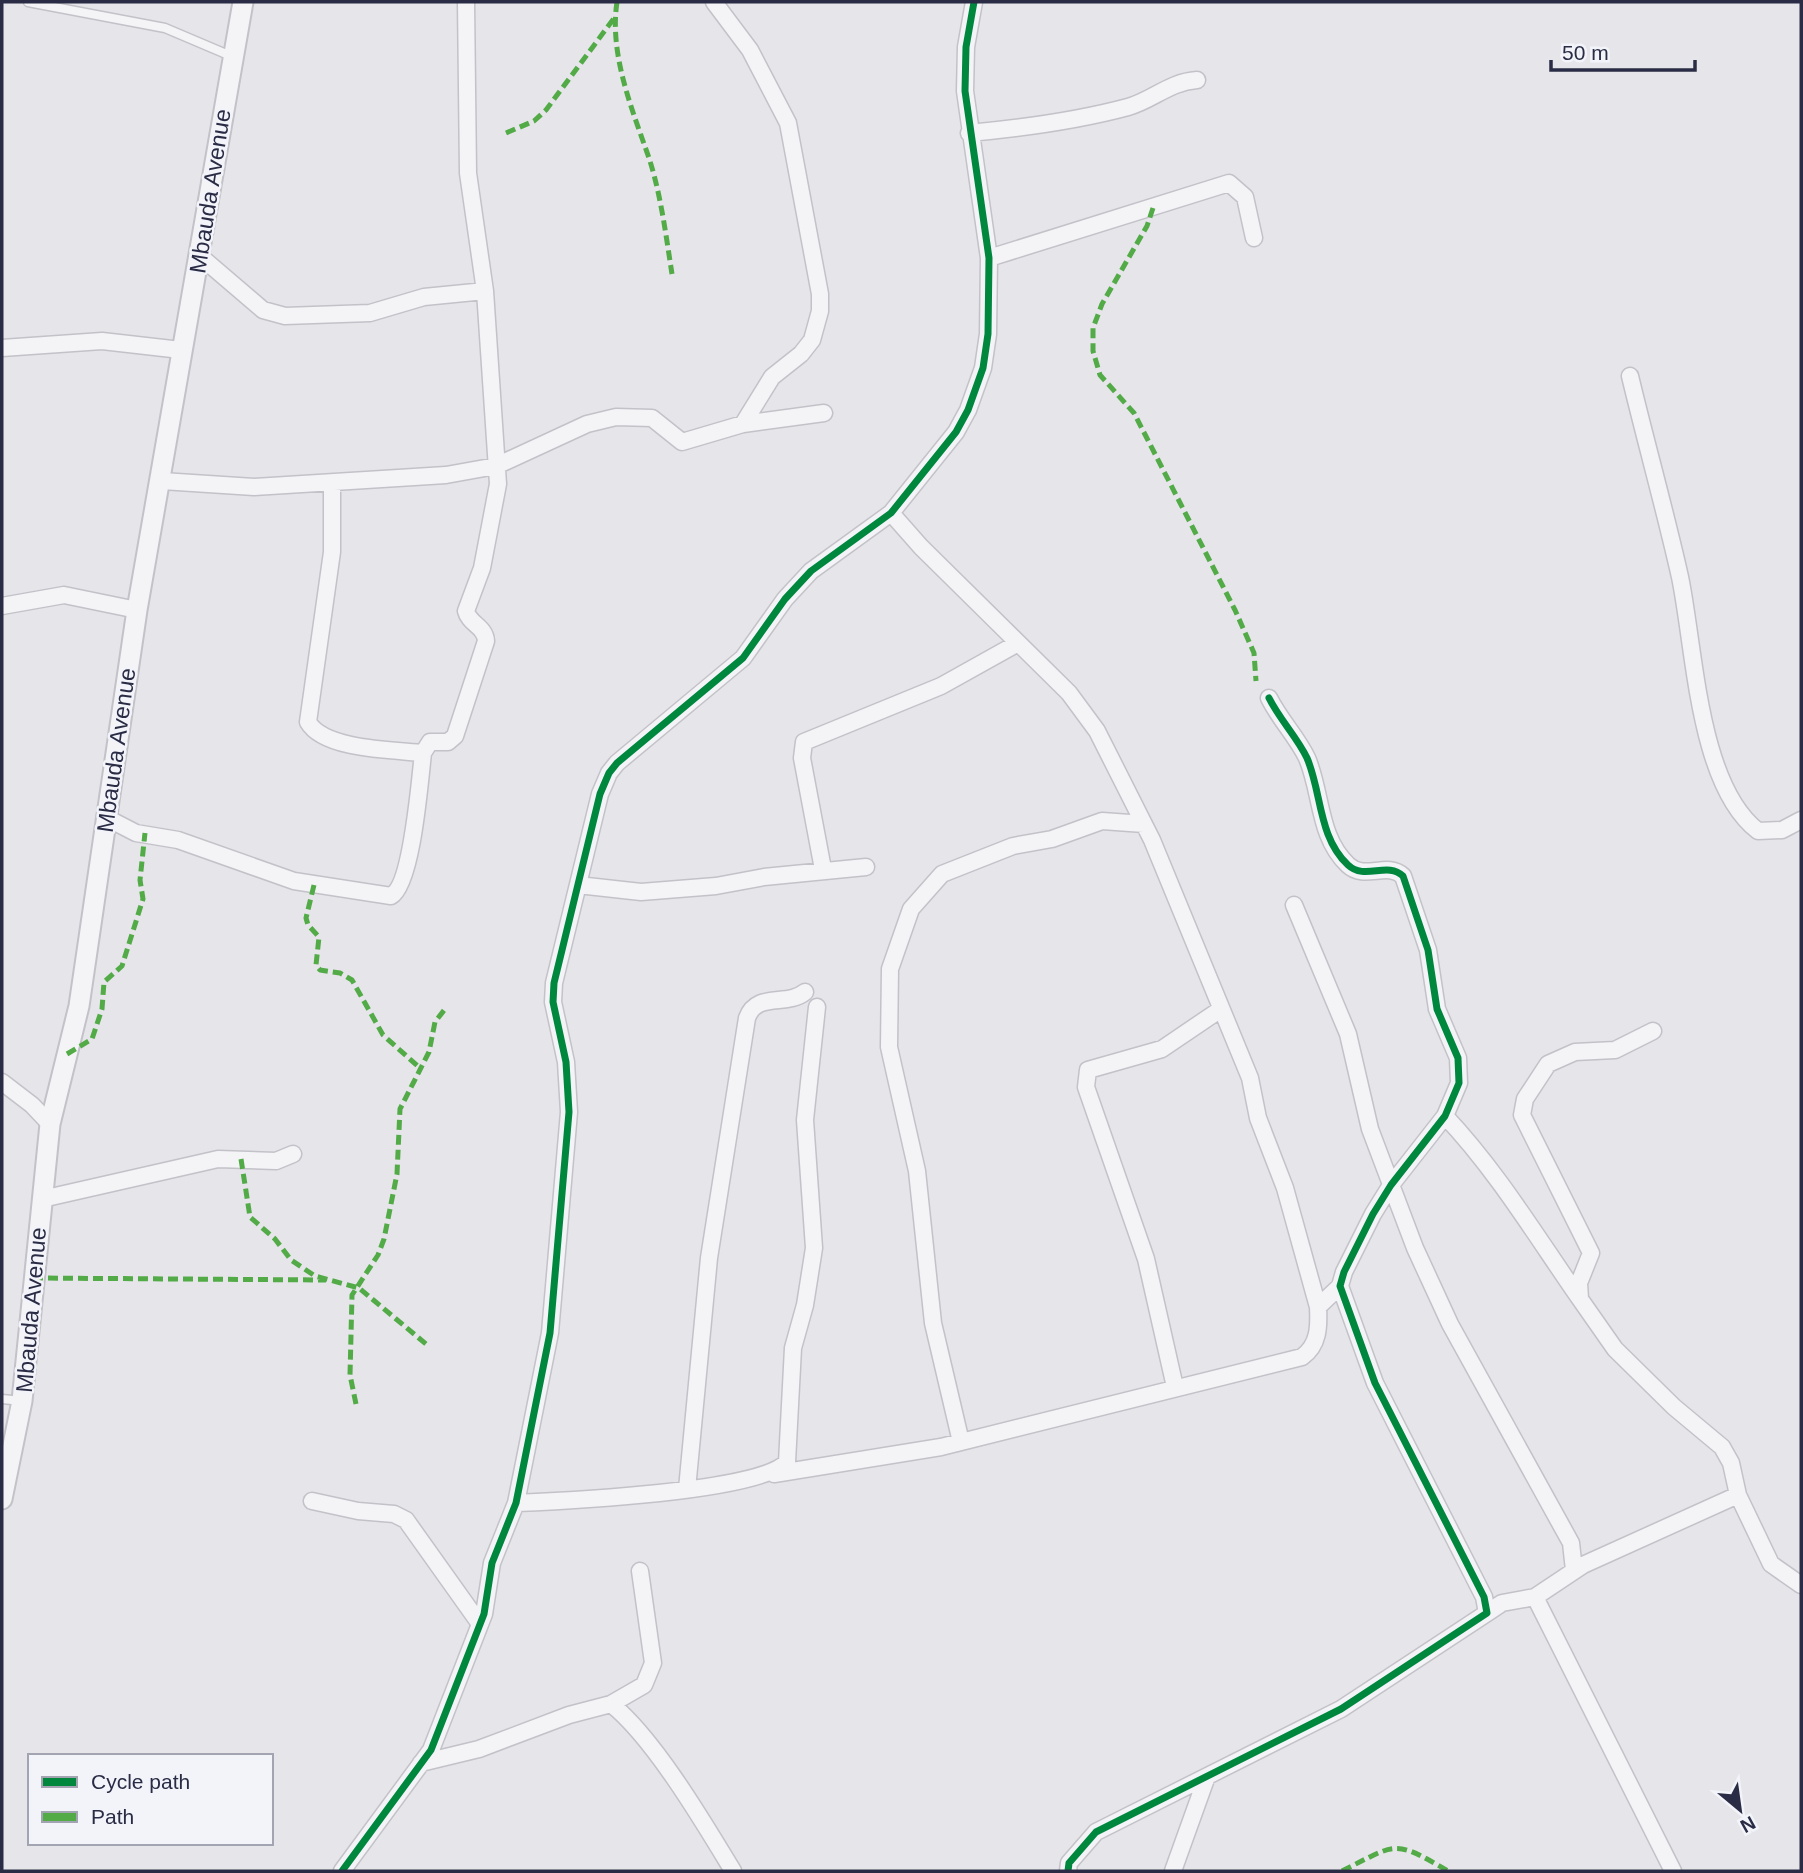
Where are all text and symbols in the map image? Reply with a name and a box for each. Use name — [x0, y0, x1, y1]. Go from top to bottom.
scale bar — [1551, 28, 1694, 72]
text: 50 m — [1562, 41, 1609, 64]
street label: Mbauda Avenue — [184, 107, 236, 275]
street label: Mbauda Avenue — [92, 666, 140, 834]
street label: Mbauda Avenue — [11, 1226, 51, 1394]
legend — [28, 1754, 273, 1845]
text: Cycle path — [91, 1770, 190, 1793]
north arrow — [1705, 1775, 1775, 1845]
text: Path — [91, 1805, 134, 1828]
text: N — [1737, 1812, 1759, 1837]

